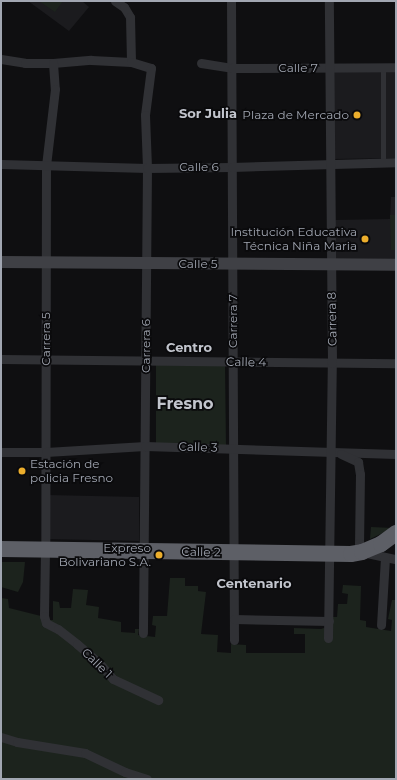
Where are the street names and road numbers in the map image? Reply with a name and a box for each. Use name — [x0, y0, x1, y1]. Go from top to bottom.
street label: Calle 7 — [278, 61, 318, 75]
street label: Calle 6 — [179, 160, 219, 174]
street label: Calle 5 — [178, 257, 218, 271]
street label: Carrera 8 — [324, 292, 340, 346]
street label: Carrera 7 — [226, 294, 240, 348]
street label: Carrera 5 — [39, 312, 53, 366]
street label: Carrera 6 — [139, 319, 153, 373]
street label: Calle 4 — [226, 354, 266, 370]
street label: Calle 3 — [178, 439, 218, 455]
street label: Calle 2 — [181, 544, 221, 560]
street label: Calle 1 — [79, 645, 115, 681]

